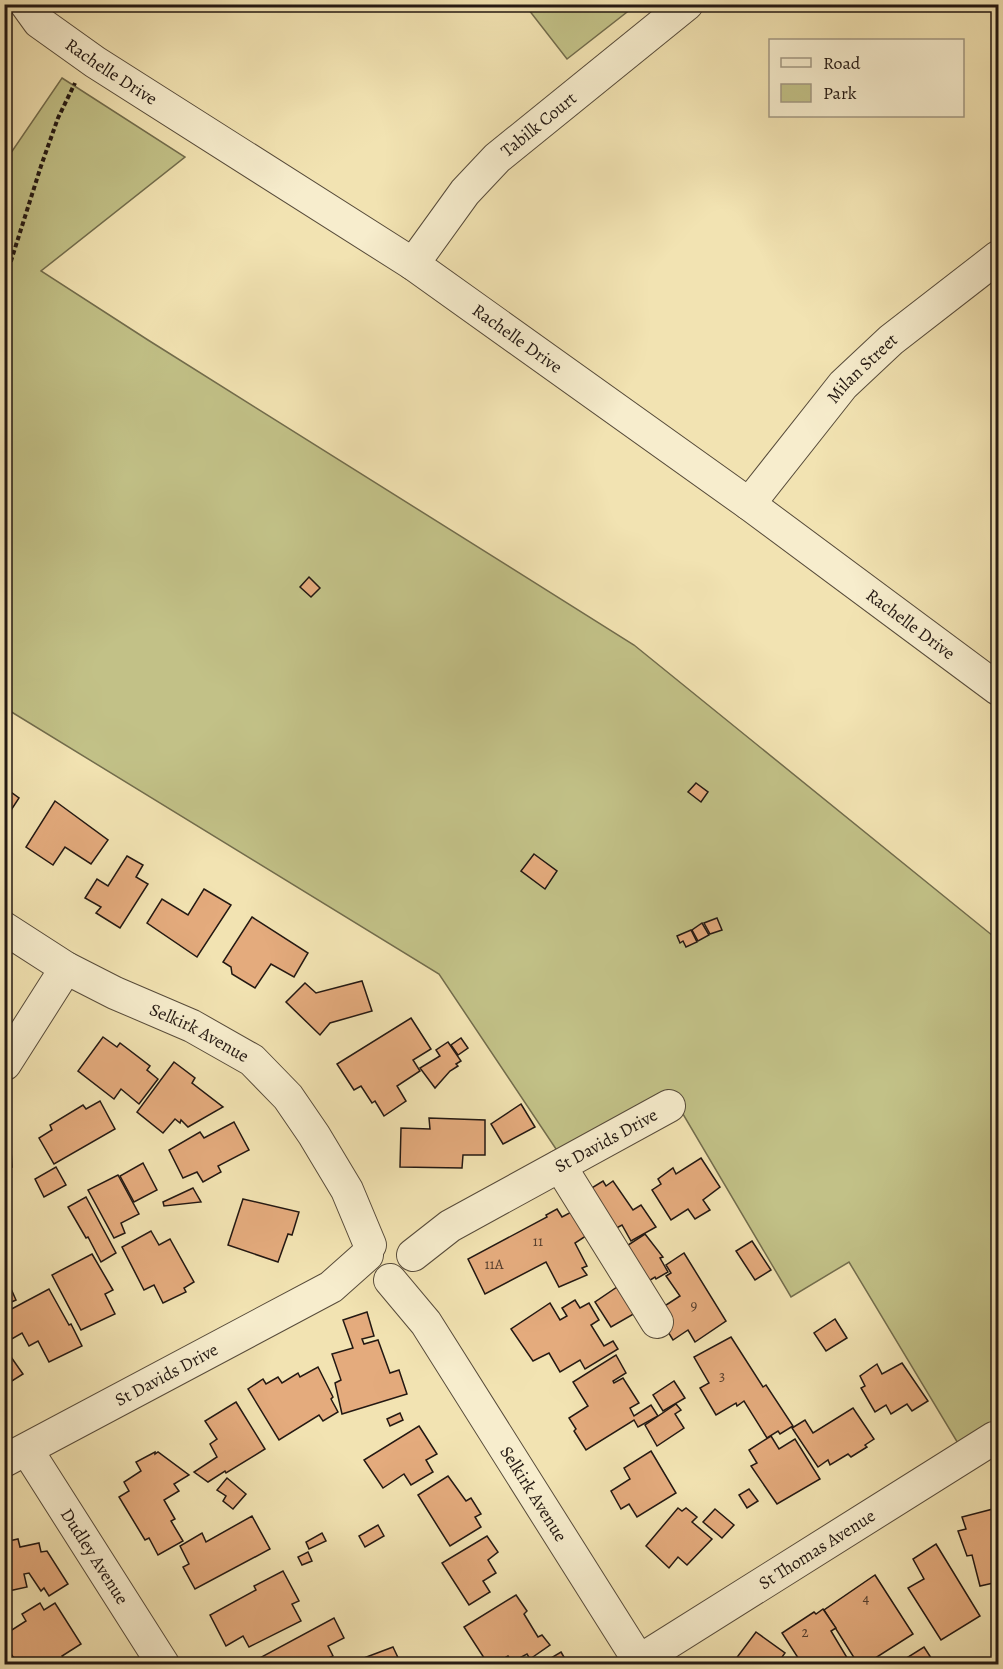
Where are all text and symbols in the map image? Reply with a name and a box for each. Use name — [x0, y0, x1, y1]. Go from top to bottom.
street label: Rachelle Drive — [61, 33, 162, 111]
legend — [769, 39, 964, 117]
text: Road — [823, 51, 861, 75]
text: Park — [823, 81, 857, 105]
street label: Tabilk Court — [496, 86, 581, 162]
street label: Rachelle Drive — [468, 298, 567, 379]
street label: Milan Street — [821, 327, 902, 408]
street label: Rachelle Drive — [861, 583, 960, 665]
street label: Selkirk Avenue — [146, 997, 253, 1068]
street label: St Davids Drive — [550, 1103, 662, 1178]
house number: 11 — [533, 1231, 543, 1251]
house number: 11A — [484, 1254, 504, 1274]
house number: 9 — [691, 1295, 698, 1315]
street label: St Davids Drive — [111, 1337, 222, 1412]
house number: 3 — [719, 1366, 725, 1386]
street label: Selkirk Avenue — [495, 1441, 573, 1546]
street label: Dudley Avenue — [55, 1504, 134, 1609]
street label: St Thomas Avenue — [754, 1504, 880, 1595]
house number: 4 — [863, 1588, 870, 1608]
house number: 2 — [801, 1622, 809, 1642]

